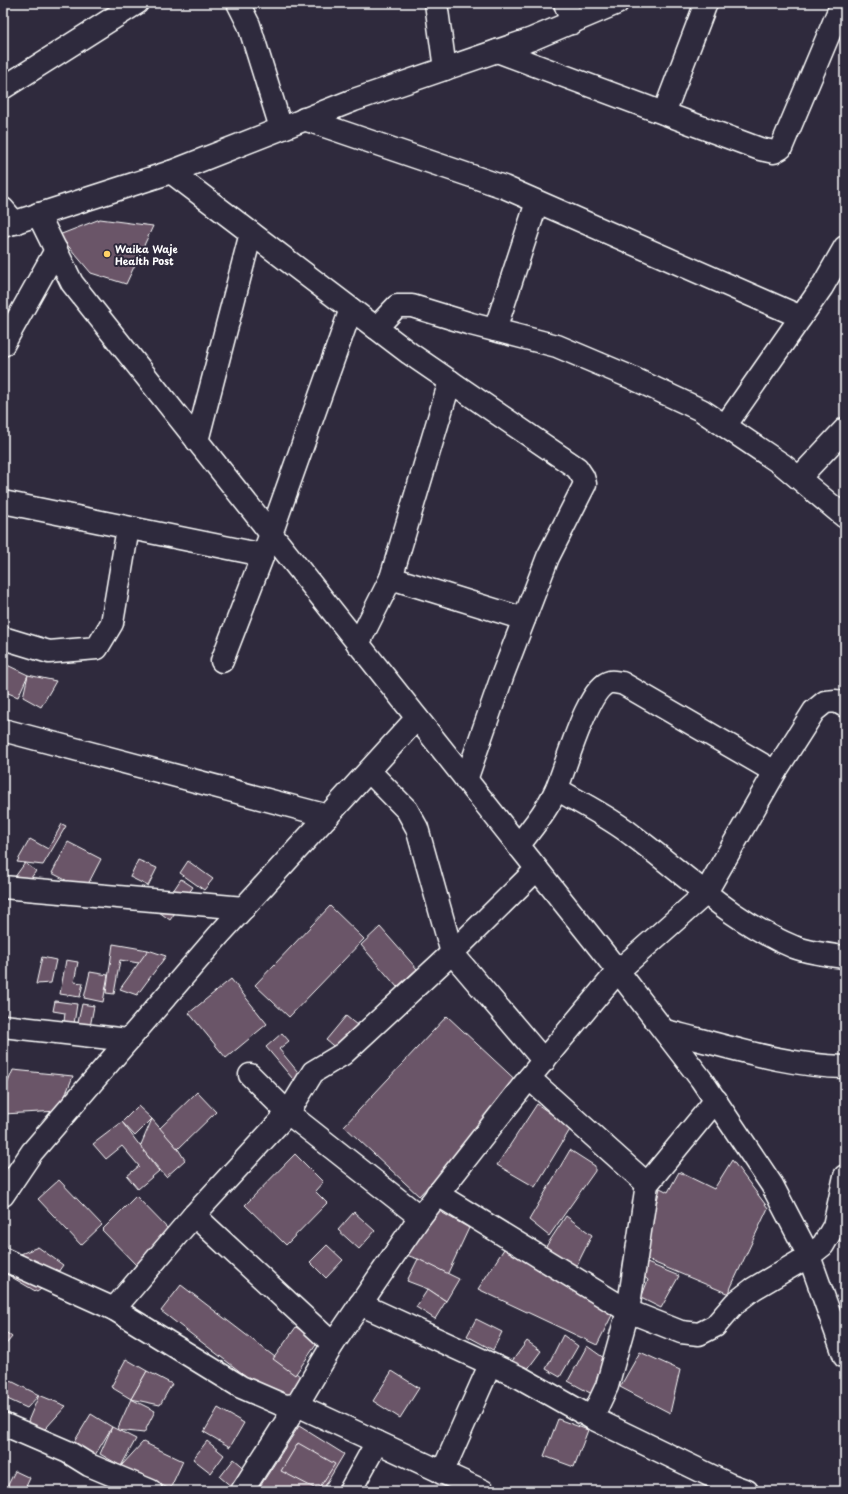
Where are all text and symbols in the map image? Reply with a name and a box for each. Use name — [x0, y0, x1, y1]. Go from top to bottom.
place label: Waika Waje Health Post — [115, 241, 178, 268]
marker: Waika Waje Health Post — [102, 249, 112, 259]

